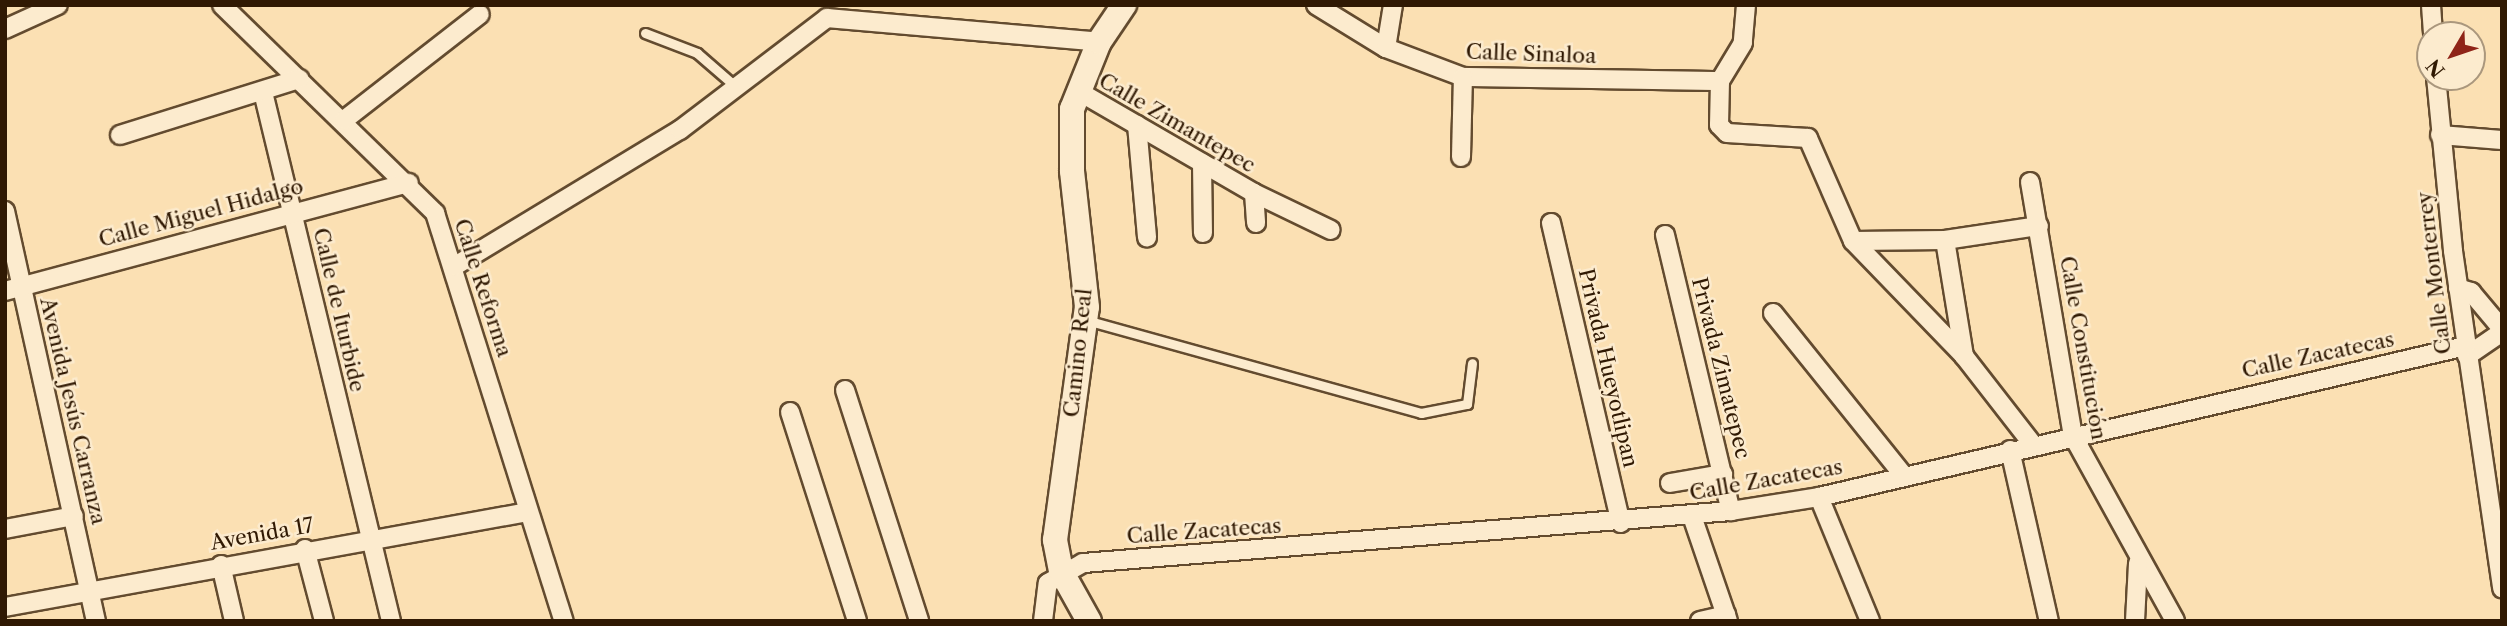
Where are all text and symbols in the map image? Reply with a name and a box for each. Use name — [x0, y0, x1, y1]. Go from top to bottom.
north arrow — [2416, 21, 2486, 91]
street label: Calle Sinaloa — [1465, 39, 1597, 69]
text: N — [2422, 55, 2450, 82]
street label: Calle Zimantepec — [1094, 68, 1260, 178]
street label: Calle Miguel Hidalgo — [96, 174, 306, 252]
street label: Calle Monterrey — [2412, 190, 2456, 356]
street label: Calle Reforma — [449, 216, 517, 360]
street label: Calle de Iturbide — [308, 226, 370, 394]
street label: Calle Constitución — [2054, 254, 2112, 442]
street label: Privada Hueyotlipan — [1573, 266, 1643, 470]
street label: Privada Zimatepec — [1686, 275, 1756, 461]
street label: Camino Real — [1059, 287, 1097, 419]
street label: Avenida Jesús Carranza — [35, 295, 111, 527]
street label: Calle Zacatecas — [2240, 327, 2396, 383]
street label: Calle Zacatecas — [1688, 454, 1844, 506]
street label: Avenida 17 — [208, 512, 316, 556]
street label: Calle Zacatecas — [1126, 513, 1282, 549]

